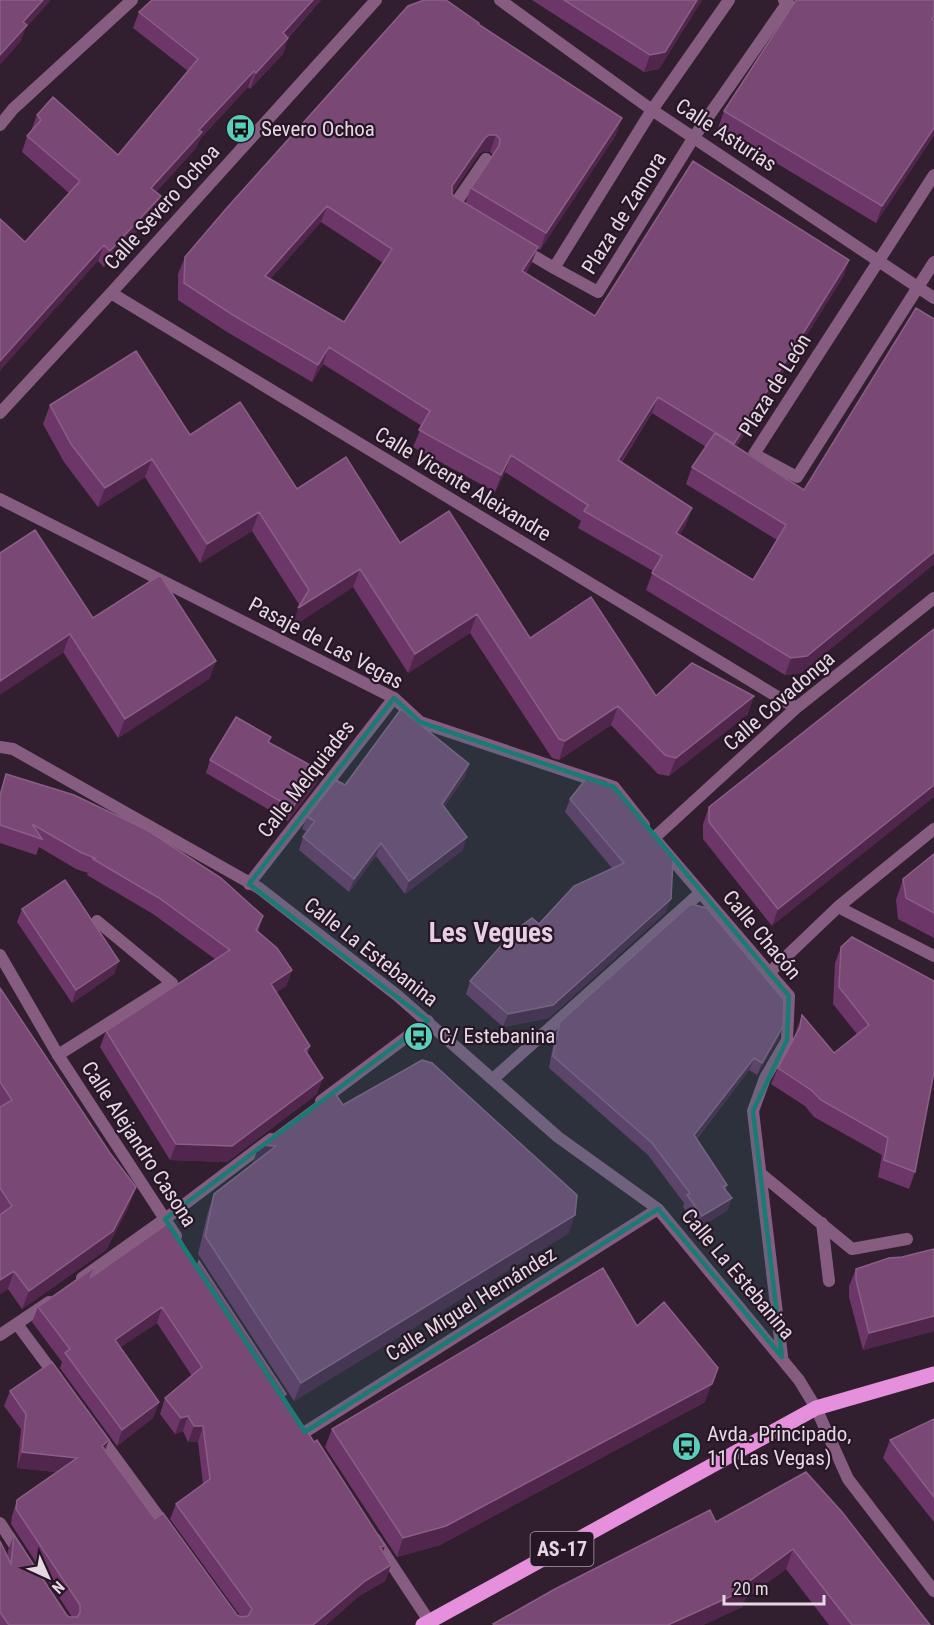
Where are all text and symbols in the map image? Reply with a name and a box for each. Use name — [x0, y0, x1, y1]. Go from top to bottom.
street label: Calle Asturias — [671, 94, 781, 176]
bus stop icon: Severo Ochoa — [224, 113, 256, 145]
place label: Severo Ochoa — [261, 117, 375, 141]
street label: Calle Severo Ochoa — [99, 139, 225, 275]
street label: Plaza de Zamora — [577, 148, 671, 278]
street label: Plaza de León — [734, 329, 816, 441]
street label: Calle Vicente Aleixandre — [371, 422, 555, 546]
street label: Pasaje de Las Vegas — [245, 592, 407, 694]
street label: Calle Covadonga — [719, 646, 839, 756]
street label: Calle Melquiades — [253, 716, 359, 842]
street label: Calle Chacón — [718, 886, 806, 984]
street label: Calle La Estebanina — [299, 892, 443, 1012]
district label: Les Vegues — [429, 917, 553, 949]
bus stop icon: C/ Estebanina — [402, 1020, 434, 1052]
place label: C/ Estebanina — [439, 1024, 555, 1048]
street label: Calle Alejandro Casona — [77, 1057, 201, 1231]
street label: Calle La Estebanina — [676, 1204, 800, 1344]
street label: Calle Miguel Hernández — [381, 1242, 561, 1366]
place label: Avda. Principado, 11 (Las Vegas) — [707, 1422, 851, 1470]
bus stop icon: Avda. Principado, 11 (Las Vegas) — [670, 1430, 702, 1462]
road number: AS-17 — [530, 1532, 594, 1566]
north arrow — [18, 1547, 78, 1607]
scale bar — [724, 1568, 824, 1606]
text: N — [48, 1577, 68, 1597]
text: 20 m — [733, 1578, 768, 1599]

